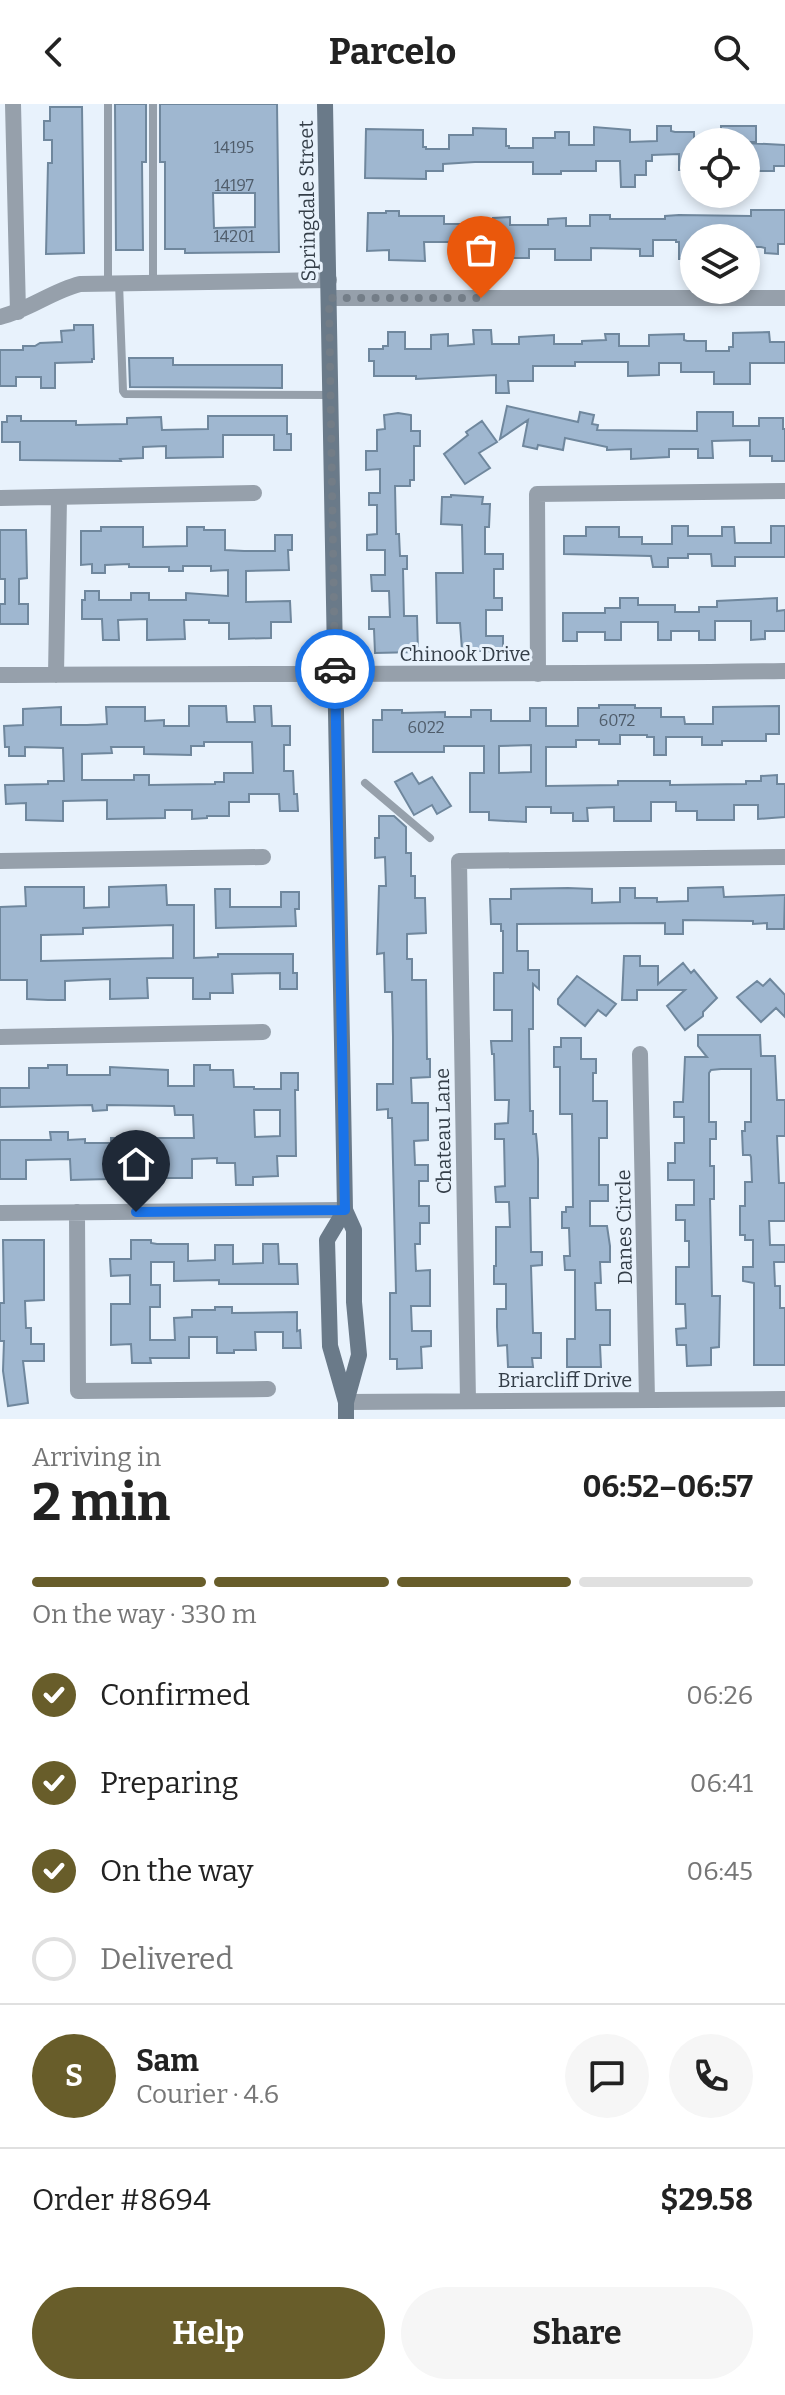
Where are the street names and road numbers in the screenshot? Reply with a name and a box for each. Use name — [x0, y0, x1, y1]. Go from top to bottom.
street label: Springdale Street — [294, 120, 320, 282]
street label: Chinook Drive — [399, 642, 531, 666]
street label: Chateau Lane — [430, 1068, 456, 1194]
street label: Danes Circle — [611, 1169, 637, 1285]
street label: Briarcliff Drive — [498, 1368, 632, 1392]

